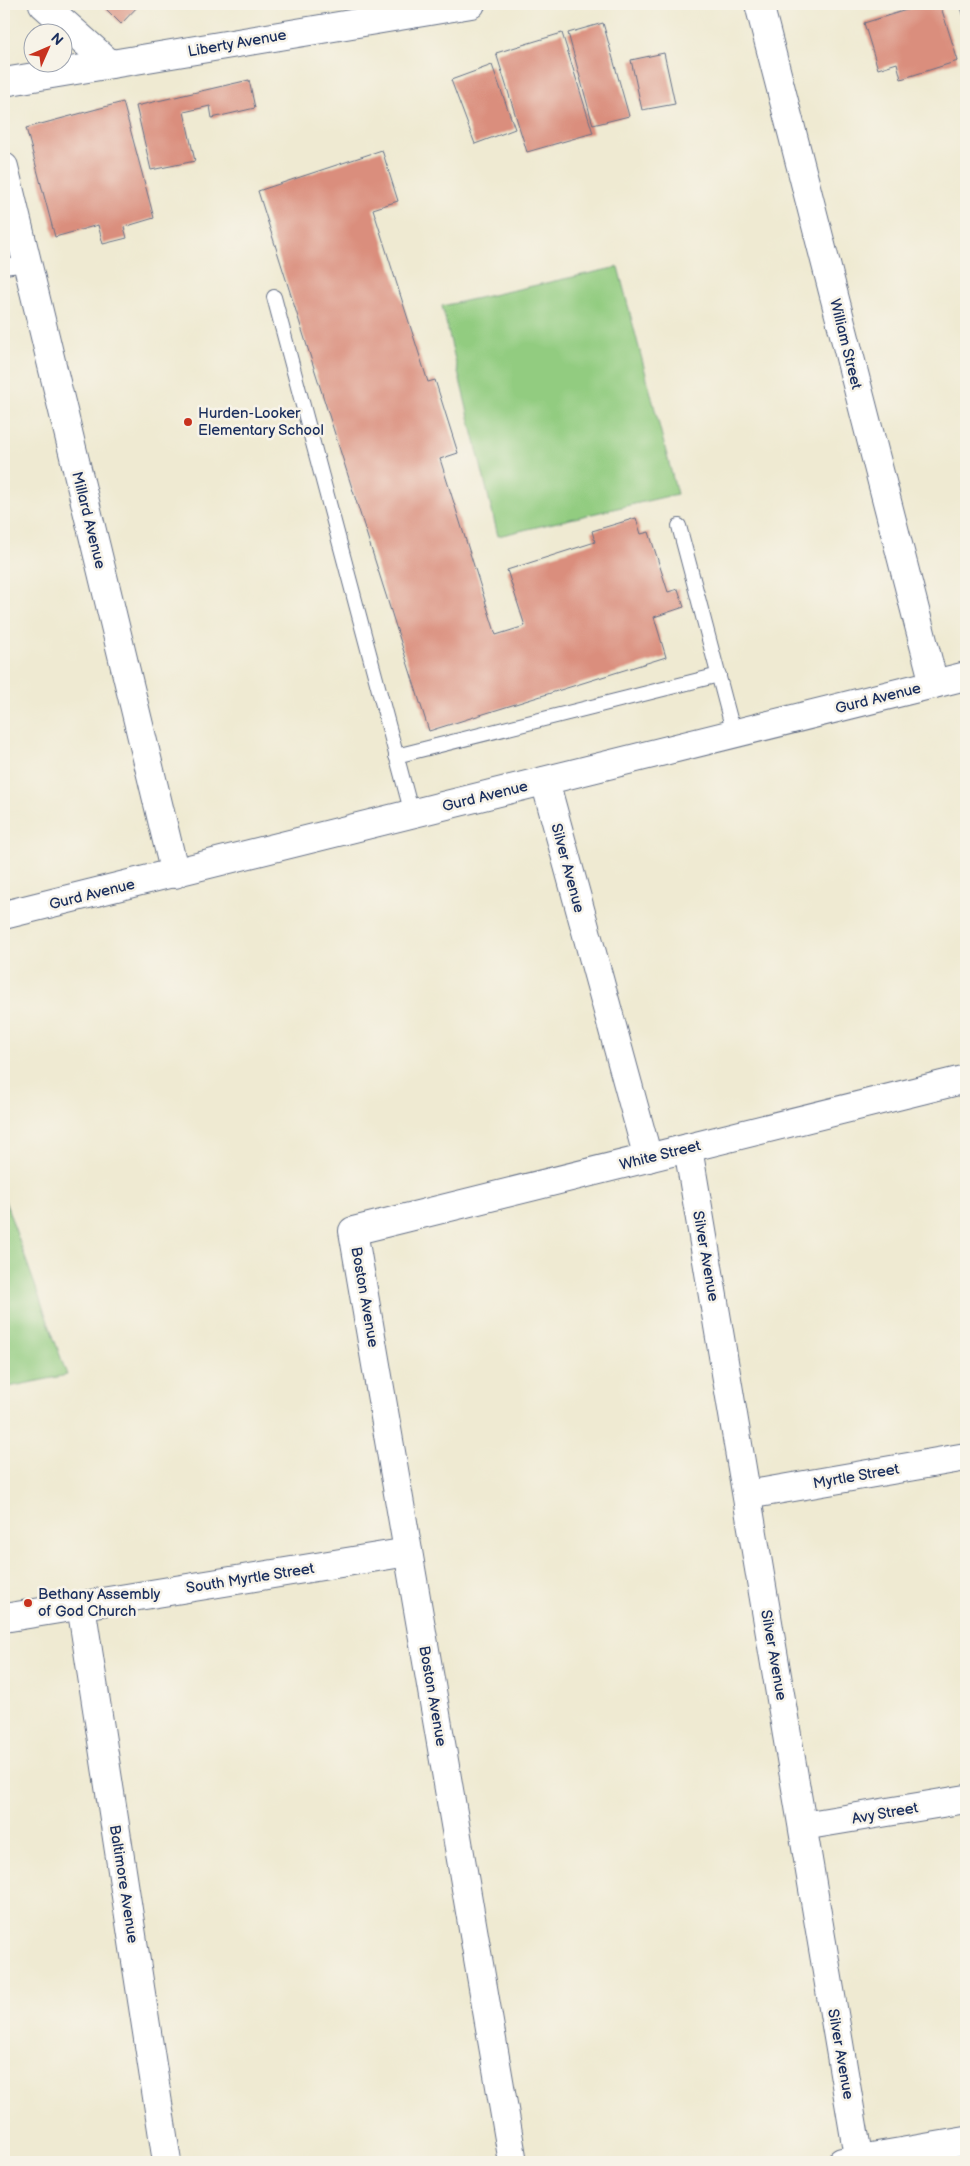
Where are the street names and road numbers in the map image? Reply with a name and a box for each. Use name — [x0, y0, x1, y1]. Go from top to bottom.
street label: Liberty Avenue — [186, 25, 288, 62]
street label: William Street — [825, 297, 866, 392]
street label: Millard Avenue — [67, 469, 110, 571]
street label: Gurd Avenue — [833, 679, 923, 718]
street label: Gurd Avenue — [440, 777, 530, 816]
street label: Silver Avenue — [546, 821, 589, 915]
street label: Gurd Avenue — [47, 875, 137, 914]
street label: White Street — [618, 1136, 703, 1175]
street label: Silver Avenue — [688, 1209, 723, 1303]
street label: Boston Avenue — [346, 1245, 383, 1349]
street label: Myrtle Street — [812, 1460, 901, 1493]
street label: South Myrtle Street — [185, 1559, 316, 1598]
street label: Silver Avenue — [756, 1608, 791, 1702]
street label: Boston Avenue — [414, 1644, 451, 1748]
street label: Avy Street — [850, 1798, 920, 1829]
street label: Baltimore Avenue — [105, 1824, 142, 1945]
street label: Silver Avenue — [823, 2007, 858, 2101]

